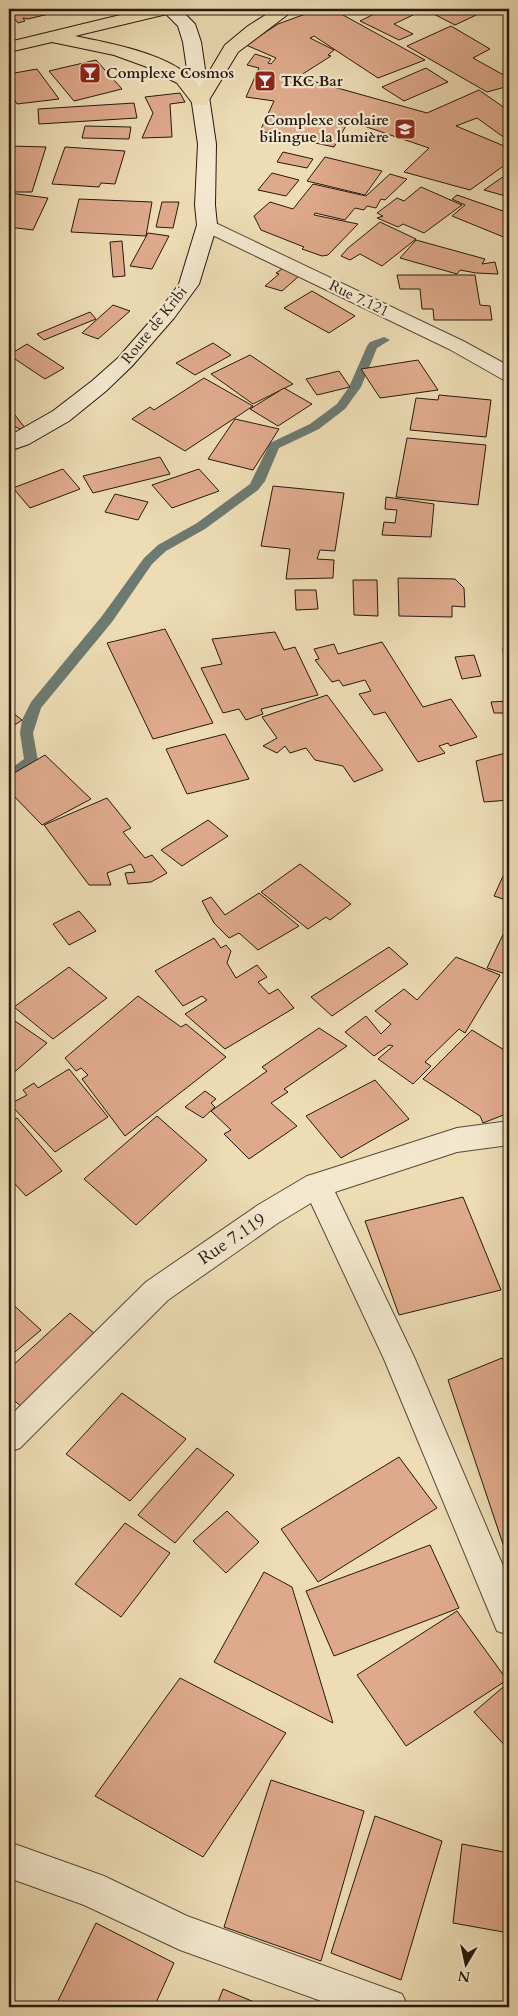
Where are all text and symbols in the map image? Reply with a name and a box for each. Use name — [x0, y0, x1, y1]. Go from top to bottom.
bar icon: Complexe Cosmos — [78, 61, 102, 85]
place label: Complexe Cosmos — [106, 63, 234, 83]
bar icon: TKC Bar — [253, 69, 277, 93]
place label: TKC Bar — [281, 71, 344, 91]
place label: Complexe scolaire bilingue la lumière — [260, 110, 389, 147]
school or university icon: Complexe scolaire bilingue la lumière — [393, 117, 417, 141]
street label: Rue 7.121 — [326, 275, 392, 321]
street label: Route de Kribi — [117, 282, 191, 368]
street label: Rue 7.119 — [193, 1207, 271, 1271]
north arrow — [440, 1938, 490, 1988]
text: N — [457, 1966, 472, 1987]

